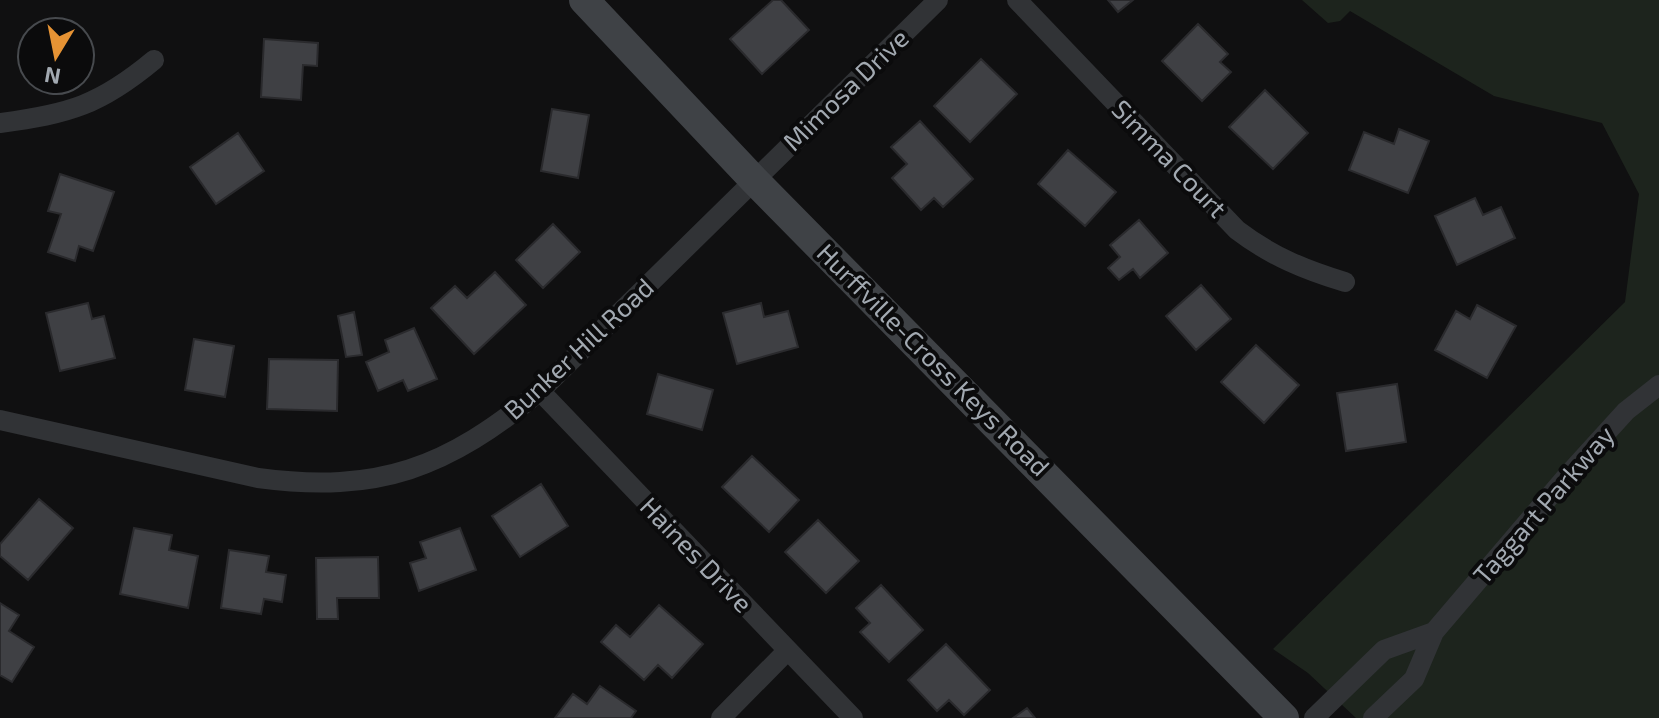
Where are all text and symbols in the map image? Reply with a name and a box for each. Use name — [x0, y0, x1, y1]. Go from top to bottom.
north arrow — [16, 16, 96, 96]
street label: Mimosa Drive — [776, 22, 914, 156]
text: N — [42, 62, 62, 91]
street label: Simma Court — [1106, 93, 1234, 223]
street label: Hurffville-Cross Keys Road — [811, 236, 1057, 482]
street label: Bunker Hill Road — [497, 271, 659, 425]
street label: Taggart Parkway — [1466, 419, 1620, 589]
street label: Haines Drive — [635, 490, 760, 618]

